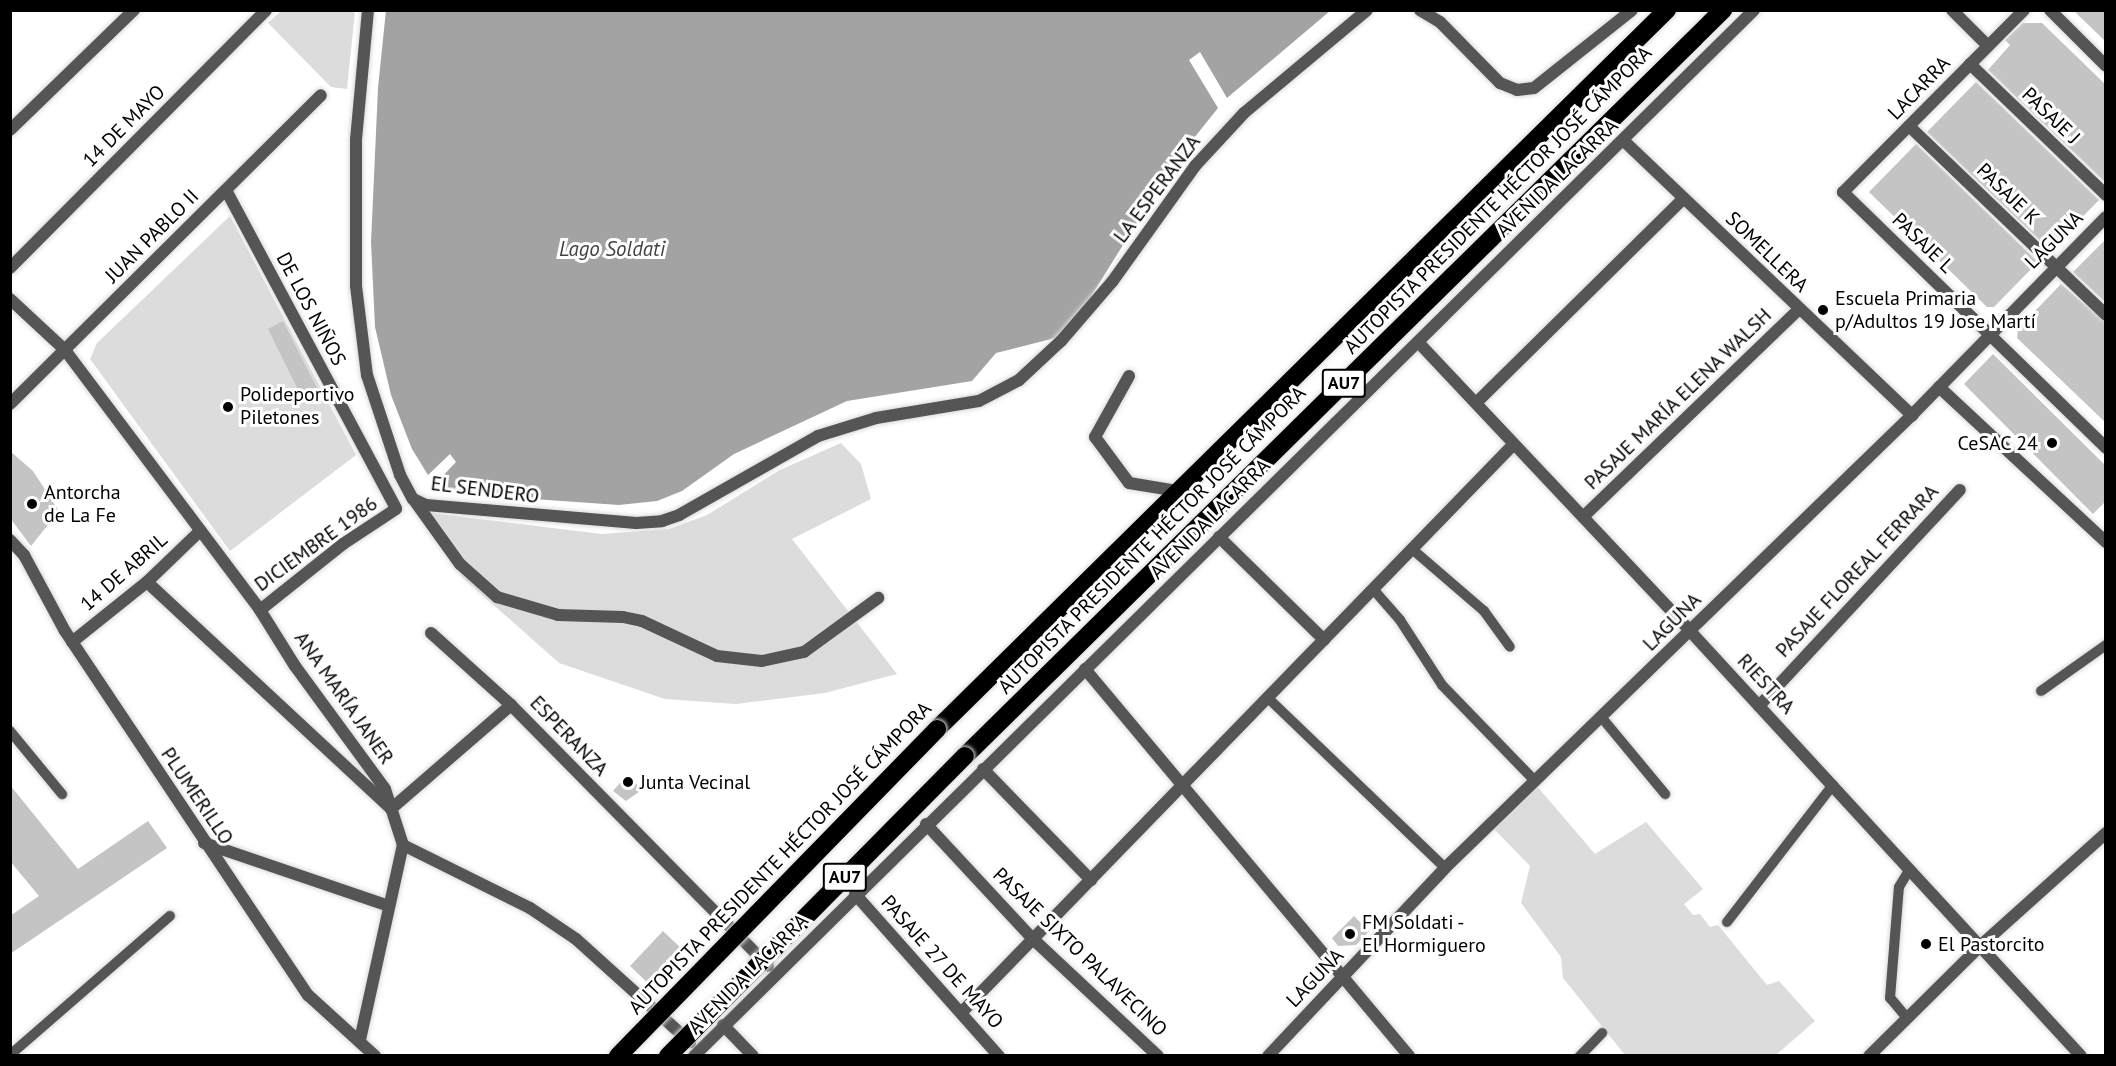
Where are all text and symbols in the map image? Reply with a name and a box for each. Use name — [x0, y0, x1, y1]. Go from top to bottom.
street label: AUTOPISTA PRESIDENTE HÉCTOR JOSÉ CÁMPORA — [1339, 41, 1657, 359]
street label: LACARRA — [1883, 51, 1955, 125]
street label: 14 DE MAYO — [78, 80, 170, 172]
street label: PASAJE J — [2017, 82, 2085, 150]
street label: AVENIDA LACARRA — [1491, 113, 1623, 243]
street label: LA ESPERANZA — [1108, 130, 1206, 248]
street label: PASAJE K — [1972, 158, 2044, 230]
street label: JUAN PABLO II — [100, 184, 204, 288]
street label: LAGUNA — [2020, 206, 2088, 274]
street label: SOMELLERA — [1721, 207, 1813, 297]
street label: PASAJE L — [1887, 208, 1959, 278]
water label: Lago Soldati — [559, 236, 665, 262]
street label: DE LOS NIÑOS — [271, 248, 351, 370]
place label: Escuela Primaria p/Adultos 19 Jose Martí — [1835, 286, 2036, 333]
street label: PASAJE MARÍA ELENA WALSH — [1579, 303, 1777, 495]
marker: Escuela Primaria p/Adultos 19 Jose Martí — [1816, 303, 1830, 317]
road number: AU7 — [1322, 368, 1366, 398]
street label: AUTOPISTA PRESIDENTE HÉCTOR JOSÉ CÁMPORA — [993, 381, 1311, 699]
place label: Polideportivo Piletones — [240, 383, 355, 430]
marker: Polideportivo Piletones — [221, 400, 235, 414]
place label: CeSAC 24 — [1957, 431, 2038, 455]
marker: CeSAC 24 — [2043, 434, 2061, 452]
street label: AVENIDA LACARRA — [1145, 454, 1275, 584]
street label: EL SENDERO — [429, 471, 541, 509]
street label: PASAJE FLOREAL FERRARA — [1770, 479, 1944, 663]
place label: Antorcha de La Fe — [44, 480, 121, 527]
street label: DICIEMBRE 1986 — [250, 491, 382, 597]
marker: Antorcha de La Fe — [25, 497, 39, 511]
street label: 14 DE ABRIL — [75, 528, 173, 616]
street label: LAGUNA — [1638, 588, 1706, 656]
street label: ANA MARÍA JANER — [289, 626, 399, 770]
street label: RIESTRA — [1732, 649, 1800, 719]
street label: ESPERANZA — [525, 691, 613, 781]
street label: AUTOPISTA PRESIDENTE HÉCTOR JOSÉ CÁMPORA — [623, 696, 937, 1020]
street label: PLUMERILLO — [156, 743, 238, 849]
place label: Junta Vecinal — [640, 770, 751, 794]
marker: Junta Vecinal — [621, 775, 635, 789]
road number: AU7 — [822, 862, 868, 892]
street label: PASAJE SIXTO PALAVECINO — [988, 863, 1172, 1041]
street label: PASAJE 27 DE MAYO — [875, 890, 1009, 1034]
street label: AVENIDA LACARRA — [683, 909, 813, 1039]
place label: FM Soldati - El Hormiguero — [1362, 910, 1486, 957]
marker: FM Soldati - El Hormiguero — [1343, 927, 1357, 941]
place label: El Pastorcito — [1938, 932, 2044, 956]
marker: El Pastorcito — [1919, 937, 1933, 951]
street label: LAGUNA — [1281, 944, 1349, 1012]

